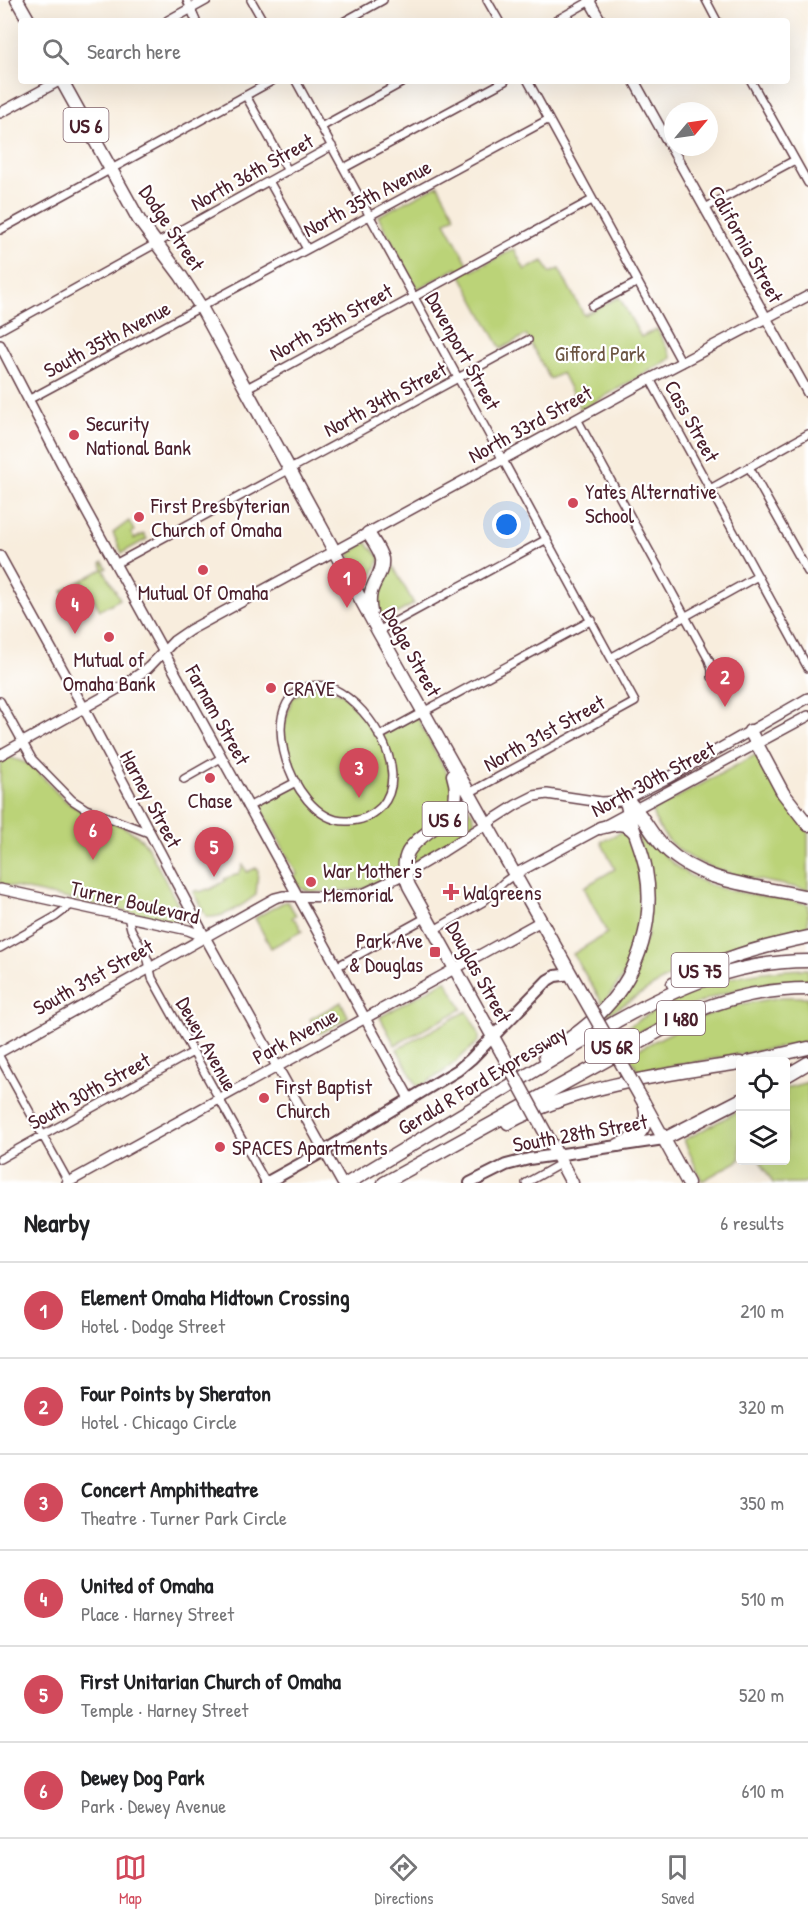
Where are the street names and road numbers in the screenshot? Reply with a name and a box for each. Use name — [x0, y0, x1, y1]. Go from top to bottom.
road number: US 6 — [64, 108, 109, 142]
street label: North 36th Street — [185, 126, 319, 218]
street label: North 35th Avenue — [298, 152, 436, 244]
street label: Dodge Street — [133, 179, 212, 277]
street label: California Street — [702, 180, 791, 309]
street label: North 35th Street — [264, 276, 398, 368]
street label: Davenport Street — [419, 287, 508, 416]
street label: South 35th Avenue — [38, 293, 176, 385]
street label: North 34th Street — [318, 354, 452, 444]
street label: Cass Street — [658, 375, 727, 468]
street label: North 33rd Street — [463, 378, 598, 470]
street label: Dodge Street — [376, 602, 449, 703]
street label: Farnam Street — [178, 659, 258, 771]
street label: North 31st Street — [478, 687, 611, 778]
street label: North 30th Street — [586, 734, 721, 824]
street label: Harney Street — [113, 745, 189, 854]
road number: US 6 — [422, 802, 468, 836]
street label: Turner Boulevard — [68, 873, 202, 931]
street label: Douglas Street — [439, 916, 519, 1029]
street label: South 31st Street — [28, 932, 159, 1022]
road number: US 75 — [672, 953, 728, 987]
street label: Dewey Avenue — [169, 992, 245, 1096]
street label: Park Avenue — [247, 1001, 343, 1071]
road number: I 480 — [657, 1001, 705, 1035]
street label: Gerald R Ford Expressway — [392, 1018, 572, 1142]
road number: US 6R — [585, 1029, 639, 1063]
street label: South 30th Street — [23, 1045, 156, 1137]
street label: South 28th Street — [510, 1107, 650, 1159]

